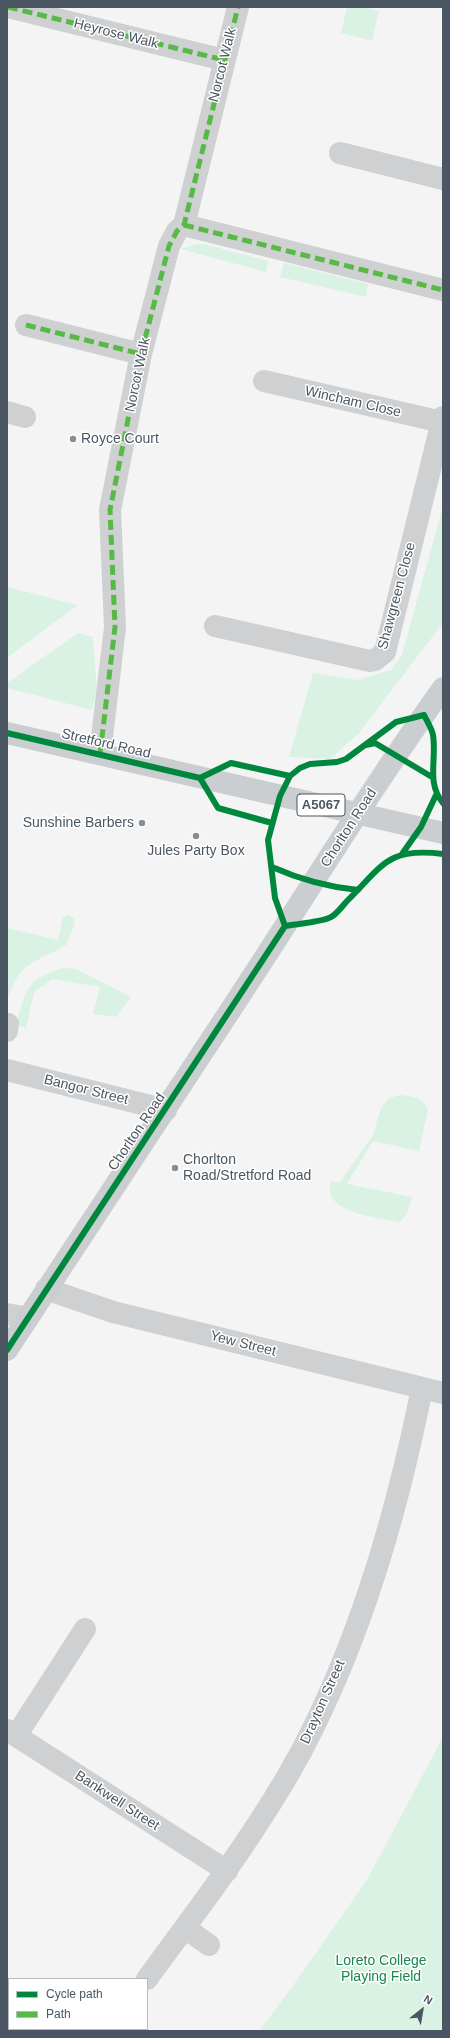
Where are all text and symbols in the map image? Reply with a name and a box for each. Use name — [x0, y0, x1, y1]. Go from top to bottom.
street label: Heyrose Walk — [72, 15, 160, 53]
street label: Norcot Walk — [206, 26, 240, 104]
street label: Norcot Walk — [122, 336, 154, 414]
street label: Wincham Close — [303, 383, 403, 421]
place label: Royce Court — [81, 431, 159, 447]
marker: Royce Court — [68, 434, 78, 444]
street label: Shawgreen Close — [375, 540, 419, 652]
street label: Stretford Road — [60, 726, 152, 762]
street label: Chorlton Road — [317, 786, 381, 870]
road number: A5067 — [297, 794, 345, 816]
place label: Sunshine Barbers — [23, 815, 134, 831]
marker: Sunshine Barbers — [137, 818, 147, 828]
marker: Jules Party Box — [191, 831, 201, 841]
place label: Jules Party Box — [147, 843, 245, 859]
street label: Bangor Street — [42, 1071, 130, 1109]
street label: Chorlton Road — [105, 1090, 169, 1174]
place label: Chorlton Road/Stretford Road — [183, 1152, 311, 1184]
marker: Chorlton Road/Stretford Road — [170, 1163, 180, 1173]
street label: Yew Street — [208, 1328, 278, 1360]
street label: Drayton Street — [297, 1657, 349, 1747]
street label: Bankwell Street — [72, 1767, 162, 1835]
park label: Loreto College Playing Field — [335, 1953, 427, 1986]
legend — [8, 1978, 148, 2030]
text: Cycle path — [46, 1987, 103, 2001]
north arrow — [402, 1990, 442, 2030]
text: N — [422, 1993, 435, 2007]
text: Path — [46, 2007, 71, 2021]

